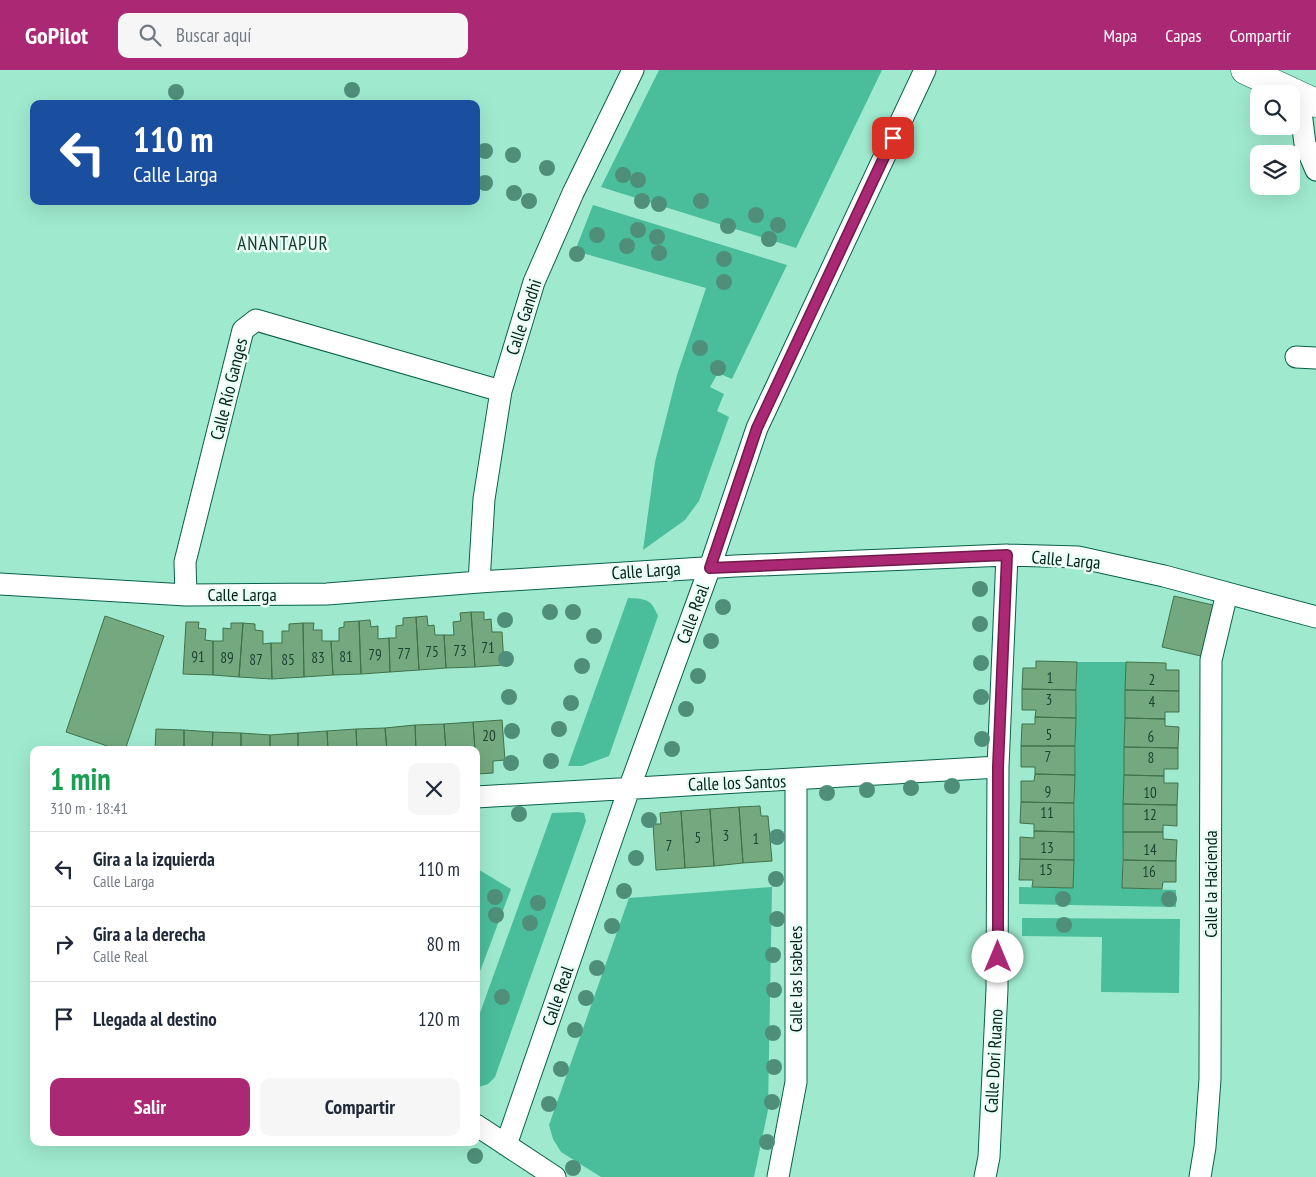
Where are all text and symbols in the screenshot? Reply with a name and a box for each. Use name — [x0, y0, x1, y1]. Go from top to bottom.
search box — [118, 13, 468, 58]
text: GoPilot — [25, 20, 88, 51]
icon: search — [136, 21, 164, 49]
text: Buscar aquí — [176, 23, 251, 47]
text: Mapa — [1104, 24, 1137, 47]
text: Capas — [1165, 24, 1202, 47]
text: Compartir — [1230, 24, 1291, 47]
map controls — [1250, 85, 1300, 195]
button: search — [1250, 85, 1300, 135]
text: 110 m — [133, 116, 214, 162]
pin — [872, 117, 914, 159]
icon: left — [50, 120, 115, 185]
icon: arrive — [879, 124, 907, 152]
button: layers — [1250, 145, 1300, 195]
text: Calle Larga — [133, 160, 218, 188]
district label: ANANTAPUR — [237, 231, 329, 255]
street label: Calle Gandhi — [500, 276, 547, 358]
street label: Calle Río Ganges — [205, 336, 252, 442]
street label: Calle Larga — [1031, 545, 1102, 574]
street label: Calle Larga — [611, 557, 681, 584]
street label: Calle Real — [671, 580, 714, 647]
street label: Calle Larga — [207, 583, 277, 606]
house number: 71 — [481, 638, 495, 657]
house number: 73 — [453, 641, 467, 660]
house number: 75 — [425, 642, 439, 661]
house number: 77 — [397, 644, 411, 663]
house number: 79 — [368, 645, 382, 664]
house number: 91 — [191, 647, 205, 666]
house number: 81 — [339, 647, 353, 666]
house number: 89 — [220, 648, 234, 667]
house number: 83 — [311, 648, 325, 667]
house number: 87 — [249, 650, 263, 669]
house number: 85 — [281, 650, 295, 669]
house number: 1 — [1047, 668, 1053, 687]
house number: 2 — [1149, 670, 1155, 689]
house number: 3 — [1046, 690, 1052, 709]
house number: 4 — [1149, 692, 1156, 711]
house number: 5 — [1046, 725, 1052, 744]
house number: 20 — [482, 726, 496, 745]
house number: 6 — [1148, 727, 1155, 746]
house number: 7 — [1045, 747, 1051, 766]
house number: 8 — [1148, 748, 1154, 767]
text: 1 min — [50, 759, 111, 798]
button: close — [408, 763, 460, 815]
street label: Calle los Santos — [688, 769, 786, 796]
house number: 9 — [1045, 782, 1051, 801]
house number: 10 — [1143, 783, 1157, 802]
text: 310 m · 18:41 — [50, 798, 128, 818]
house number: 11 — [1040, 803, 1054, 822]
house number: 12 — [1143, 805, 1157, 824]
house number: 3 — [723, 826, 729, 845]
house number: 5 — [695, 828, 701, 847]
house number: 1 — [753, 829, 759, 848]
street label: Calle la Hacienda — [1199, 830, 1222, 938]
house number: 7 — [666, 836, 672, 855]
house number: 13 — [1040, 838, 1054, 857]
house number: 14 — [1143, 840, 1157, 859]
text: Gira a la izquierda — [93, 847, 215, 871]
icon: left — [50, 855, 78, 883]
text: 110 m — [418, 857, 460, 881]
house number: 15 — [1039, 860, 1053, 879]
house number: 16 — [1142, 862, 1156, 881]
text: Calle Larga — [93, 871, 155, 891]
text: Gira a la derecha — [93, 922, 206, 946]
street label: Calle las Isabeles — [784, 926, 807, 1032]
icon: right — [50, 930, 78, 958]
position arrow — [971, 930, 1023, 982]
text: 80 m — [427, 932, 460, 956]
text: Calle Real — [93, 946, 148, 966]
street label: Calle Real — [537, 962, 579, 1029]
icon: arrive — [50, 1005, 78, 1033]
text: Llegada al destino — [93, 1007, 217, 1031]
text: 120 m — [418, 1007, 460, 1031]
street label: Calle Dori Ruano — [979, 1008, 1008, 1114]
button: Salir — [50, 1078, 250, 1136]
button: Compartir — [260, 1078, 460, 1136]

